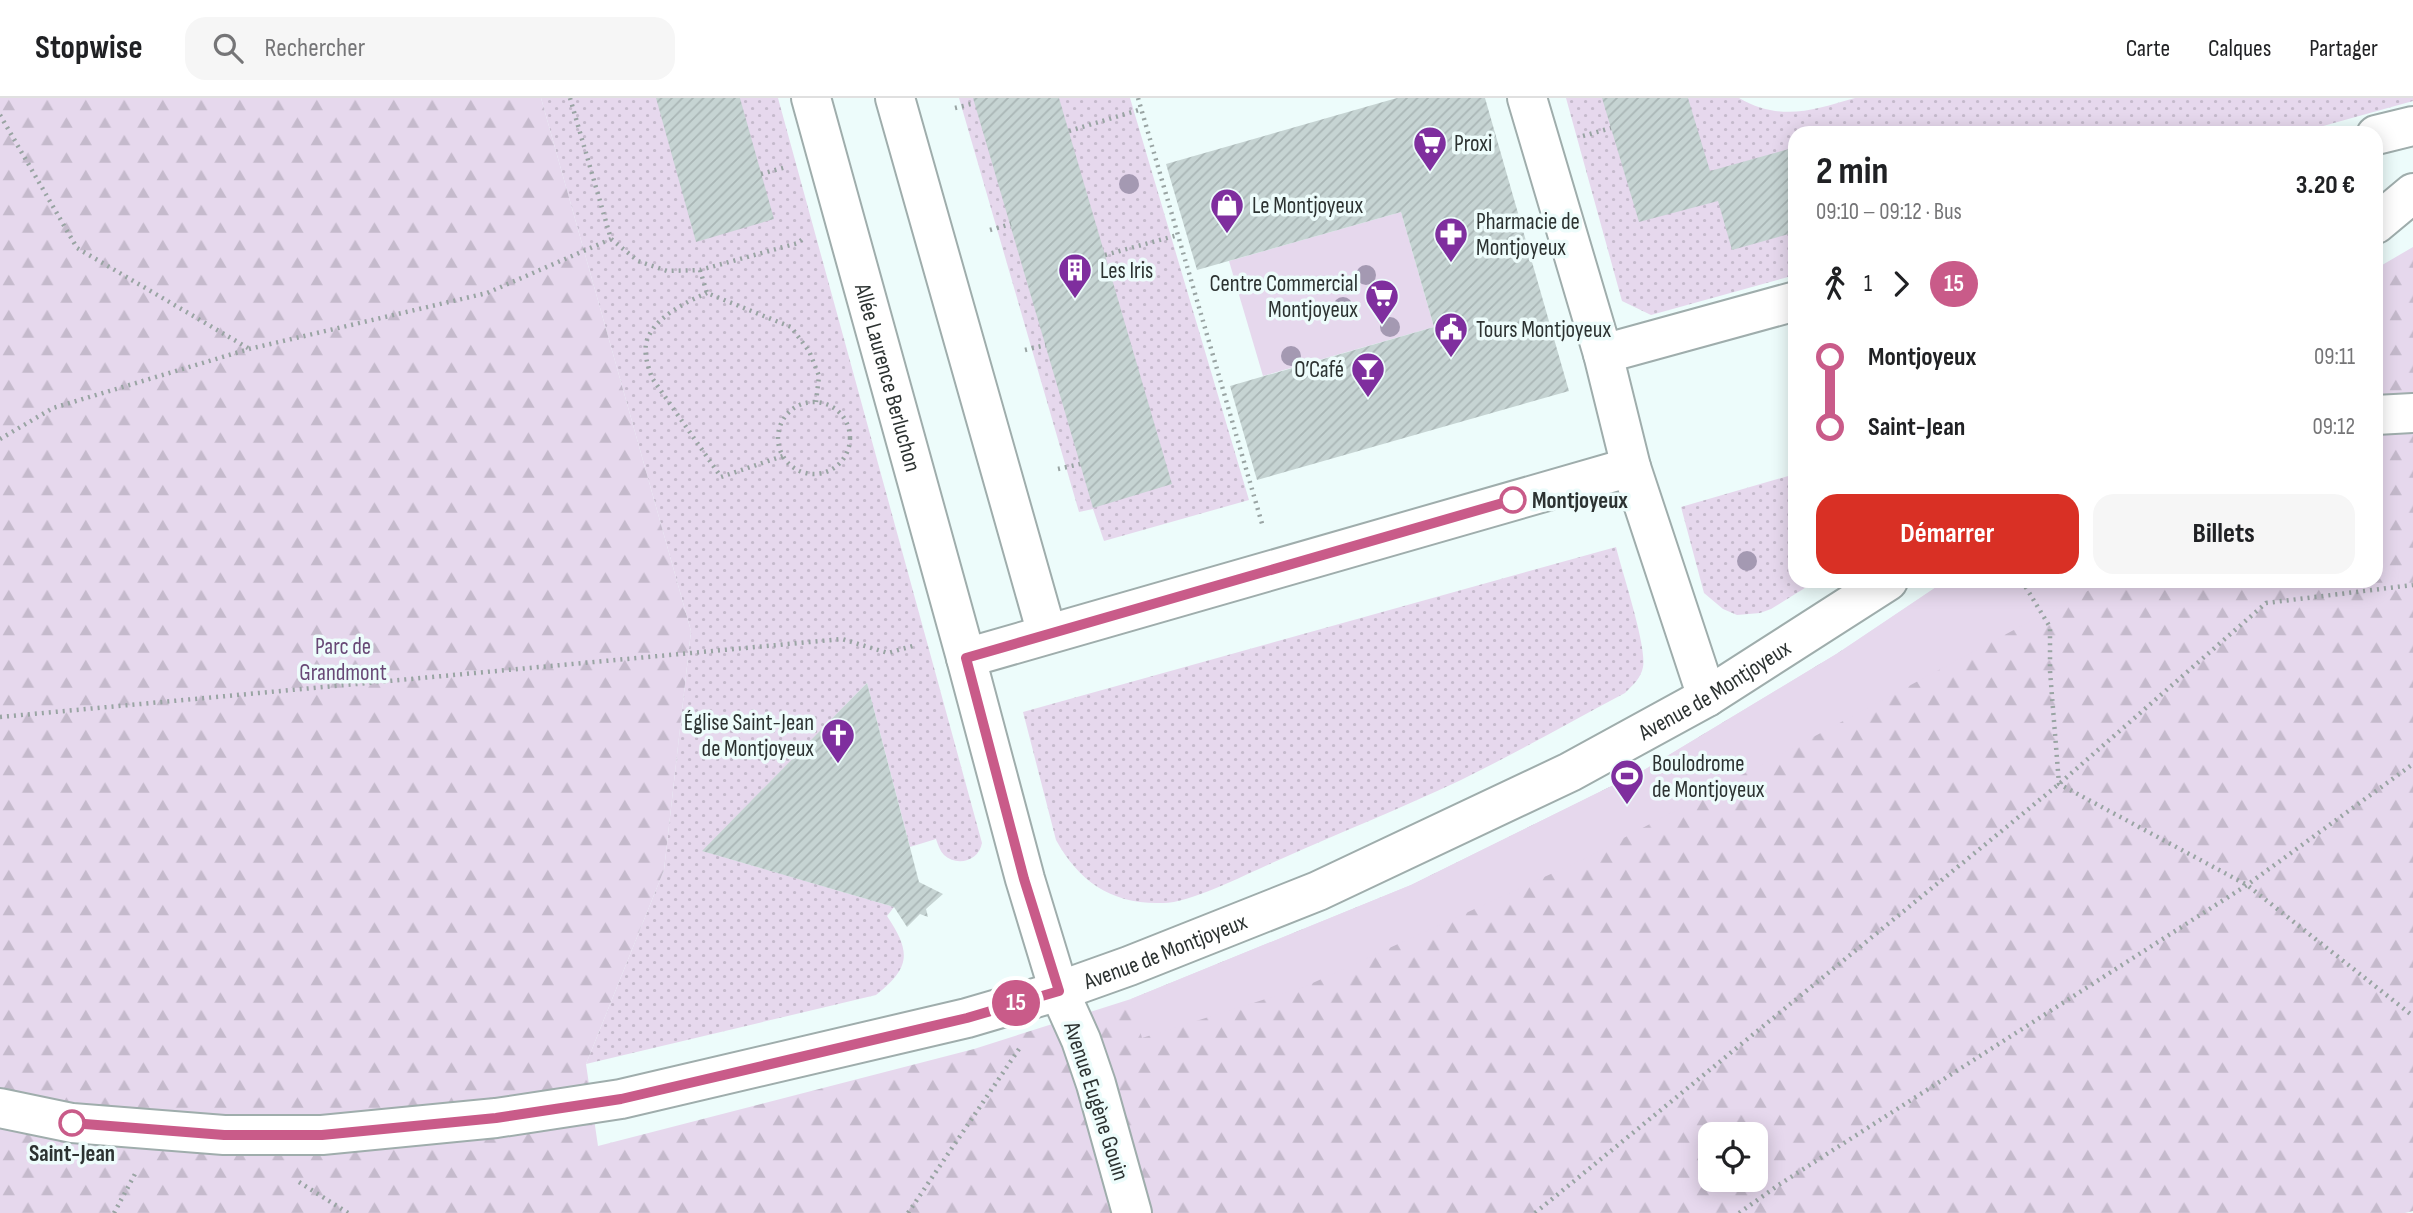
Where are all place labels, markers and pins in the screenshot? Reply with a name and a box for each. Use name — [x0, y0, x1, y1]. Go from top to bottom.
supermarket icon: Proxi — [1411, 124, 1449, 173]
place label: Proxi — [1454, 130, 1492, 158]
shop icon: Le Montjoyeux — [1208, 186, 1246, 235]
place label: Le Montjoyeux — [1252, 192, 1363, 220]
place label: Pharmacie de Montjoyeux — [1476, 208, 1580, 262]
pharmacy icon: Pharmacie de Montjoyeux — [1432, 215, 1470, 264]
building icon: Les Iris — [1056, 251, 1094, 300]
place label: Les Iris — [1100, 257, 1153, 285]
place label: Centre Commercial Montjoyeux — [1210, 270, 1358, 324]
supermarket icon: Centre Commercial Montjoyeux — [1363, 277, 1401, 326]
public building icon: Tours Montjoyeux — [1432, 310, 1470, 359]
place label: Tours Montjoyeux — [1476, 316, 1611, 344]
bar icon: O’Café — [1349, 350, 1387, 399]
place label: O’Café — [1294, 356, 1344, 384]
marker: Montjoyeux — [1500, 487, 1526, 513]
place label: Montjoyeux — [1532, 487, 1628, 515]
place label: Église Saint-Jean de Montjoyeux — [684, 709, 814, 763]
church icon: Église Saint-Jean de Montjoyeux — [819, 716, 857, 765]
place label: Boulodrome de Montjoyeux — [1652, 750, 1765, 804]
sports icon: Boulodrome de Montjoyeux — [1608, 757, 1646, 806]
marker: Saint-Jean — [59, 1110, 85, 1136]
place label: Saint-Jean — [29, 1140, 115, 1168]

